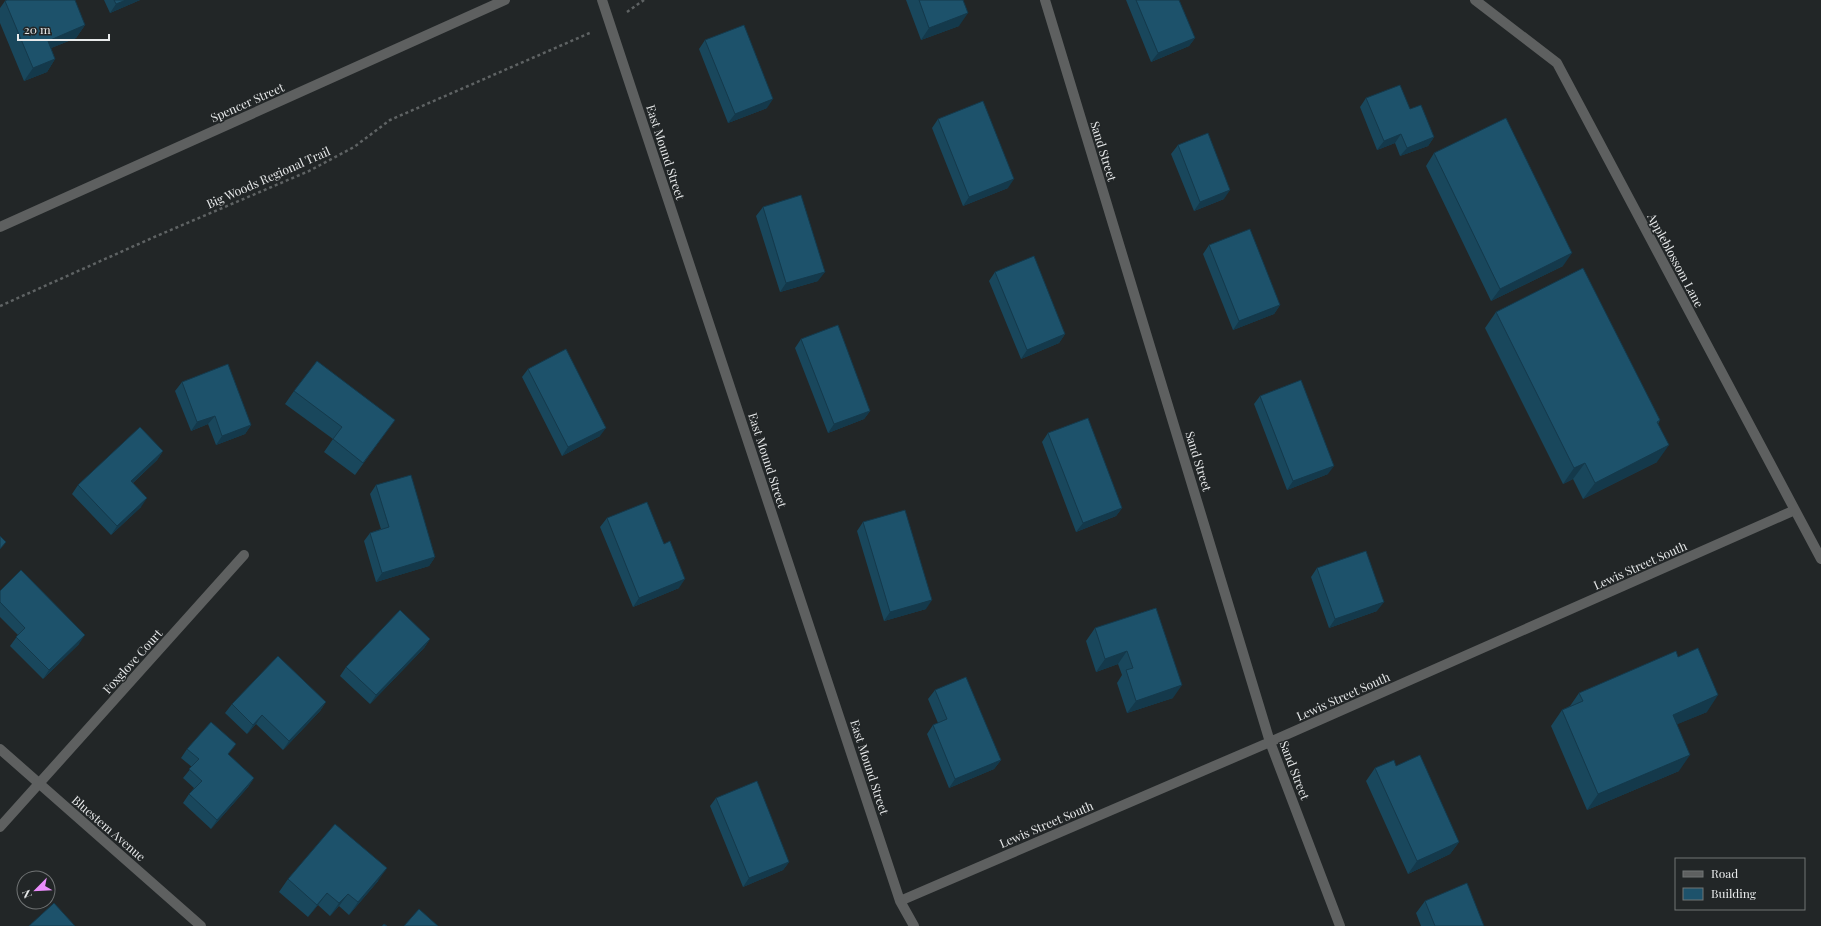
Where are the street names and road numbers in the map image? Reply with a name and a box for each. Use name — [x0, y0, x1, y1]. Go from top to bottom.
street label: Spencer Street — [208, 78, 287, 125]
street label: East Mound Street — [643, 103, 689, 202]
street label: Sand Street — [1087, 119, 1121, 184]
street label: Big Woods Regional Trail — [204, 142, 333, 211]
street label: Appleblossom Lane — [1644, 209, 1708, 310]
street label: East Mound Street — [745, 411, 791, 510]
street label: Sand Street — [1182, 429, 1216, 494]
street label: Lewis Street South — [1591, 537, 1689, 593]
street label: Foxglove Court — [99, 625, 166, 697]
street label: Lewis Street South — [1294, 668, 1392, 724]
street label: East Mound Street — [847, 718, 893, 817]
street label: Sand Street — [1276, 738, 1314, 802]
street label: Bluestem Avenue — [69, 792, 149, 864]
street label: Lewis Street South — [997, 797, 1095, 851]

